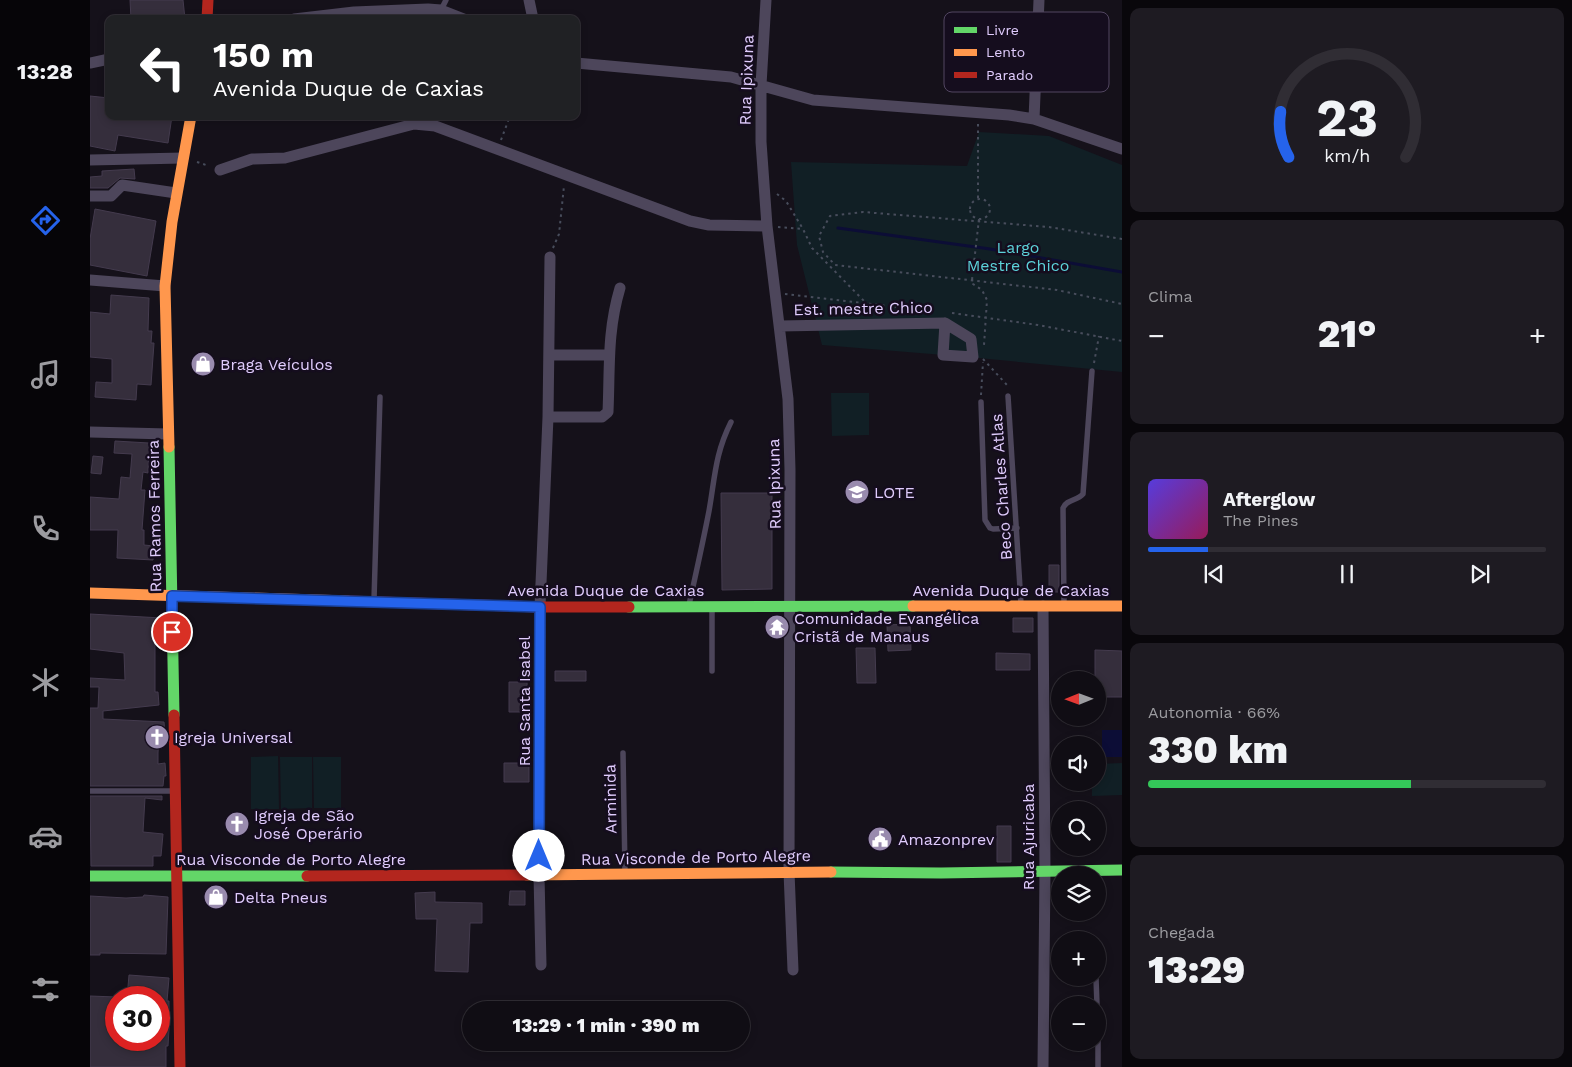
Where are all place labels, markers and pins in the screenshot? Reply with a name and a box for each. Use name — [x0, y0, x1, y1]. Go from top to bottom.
shop icon: Braga Veículos — [190, 351, 216, 377]
place label: Braga Veículos — [220, 355, 333, 374]
school or university icon: LOTE — [844, 479, 870, 505]
place label: LOTE — [874, 483, 915, 502]
place label: Comunidade Evangélica Cristã de Manaus — [794, 609, 979, 646]
pin — [151, 611, 193, 653]
temple icon: Comunidade Evangélica Cristã de Manaus — [764, 614, 790, 640]
church icon: Igreja Universal — [144, 724, 170, 750]
place label: Igreja Universal — [174, 728, 293, 747]
place label: Igreja de São José Operário — [254, 806, 363, 843]
church icon: Igreja de São José Operário — [224, 811, 250, 837]
public building icon: Amazonprev — [867, 826, 893, 852]
place label: Amazonprev — [898, 830, 995, 849]
shop icon: Delta Pneus — [203, 884, 229, 910]
place label: Delta Pneus — [234, 888, 327, 907]

